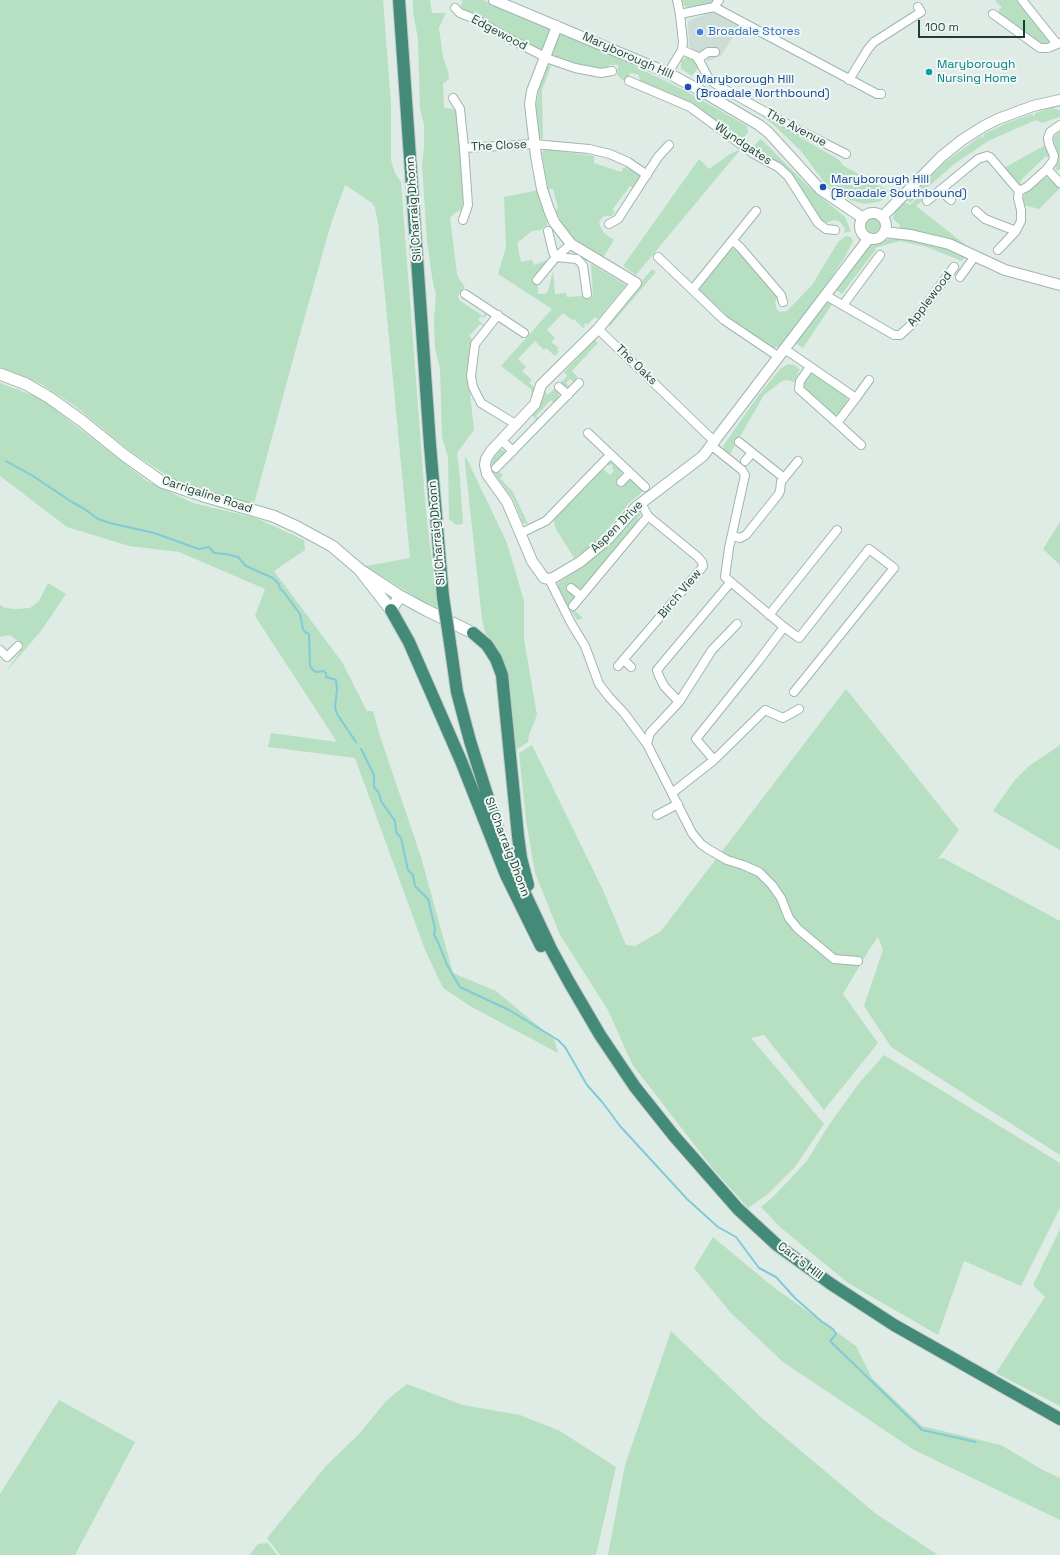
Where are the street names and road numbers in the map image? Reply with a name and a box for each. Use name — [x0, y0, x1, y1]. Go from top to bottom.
street label: Edgewood — [469, 12, 529, 54]
street label: Maryborough Hill — [580, 29, 676, 83]
street label: The Avenue — [763, 106, 829, 150]
street label: Wyndgates — [712, 120, 774, 168]
street label: The Close — [471, 137, 527, 155]
street label: Sli Charraig Dhonn — [403, 156, 425, 262]
street label: Applewood — [905, 269, 955, 329]
street label: The Oaks — [612, 342, 660, 388]
street label: Carrigaline Road — [160, 474, 254, 516]
street label: Sli Charraig Dhonn — [425, 480, 449, 586]
street label: Aspen Drive — [588, 498, 646, 556]
street label: Birch View — [655, 566, 705, 622]
street label: Sli Charraig Dhonn — [481, 795, 533, 899]
street label: Carr's Hill — [775, 1239, 825, 1283]

